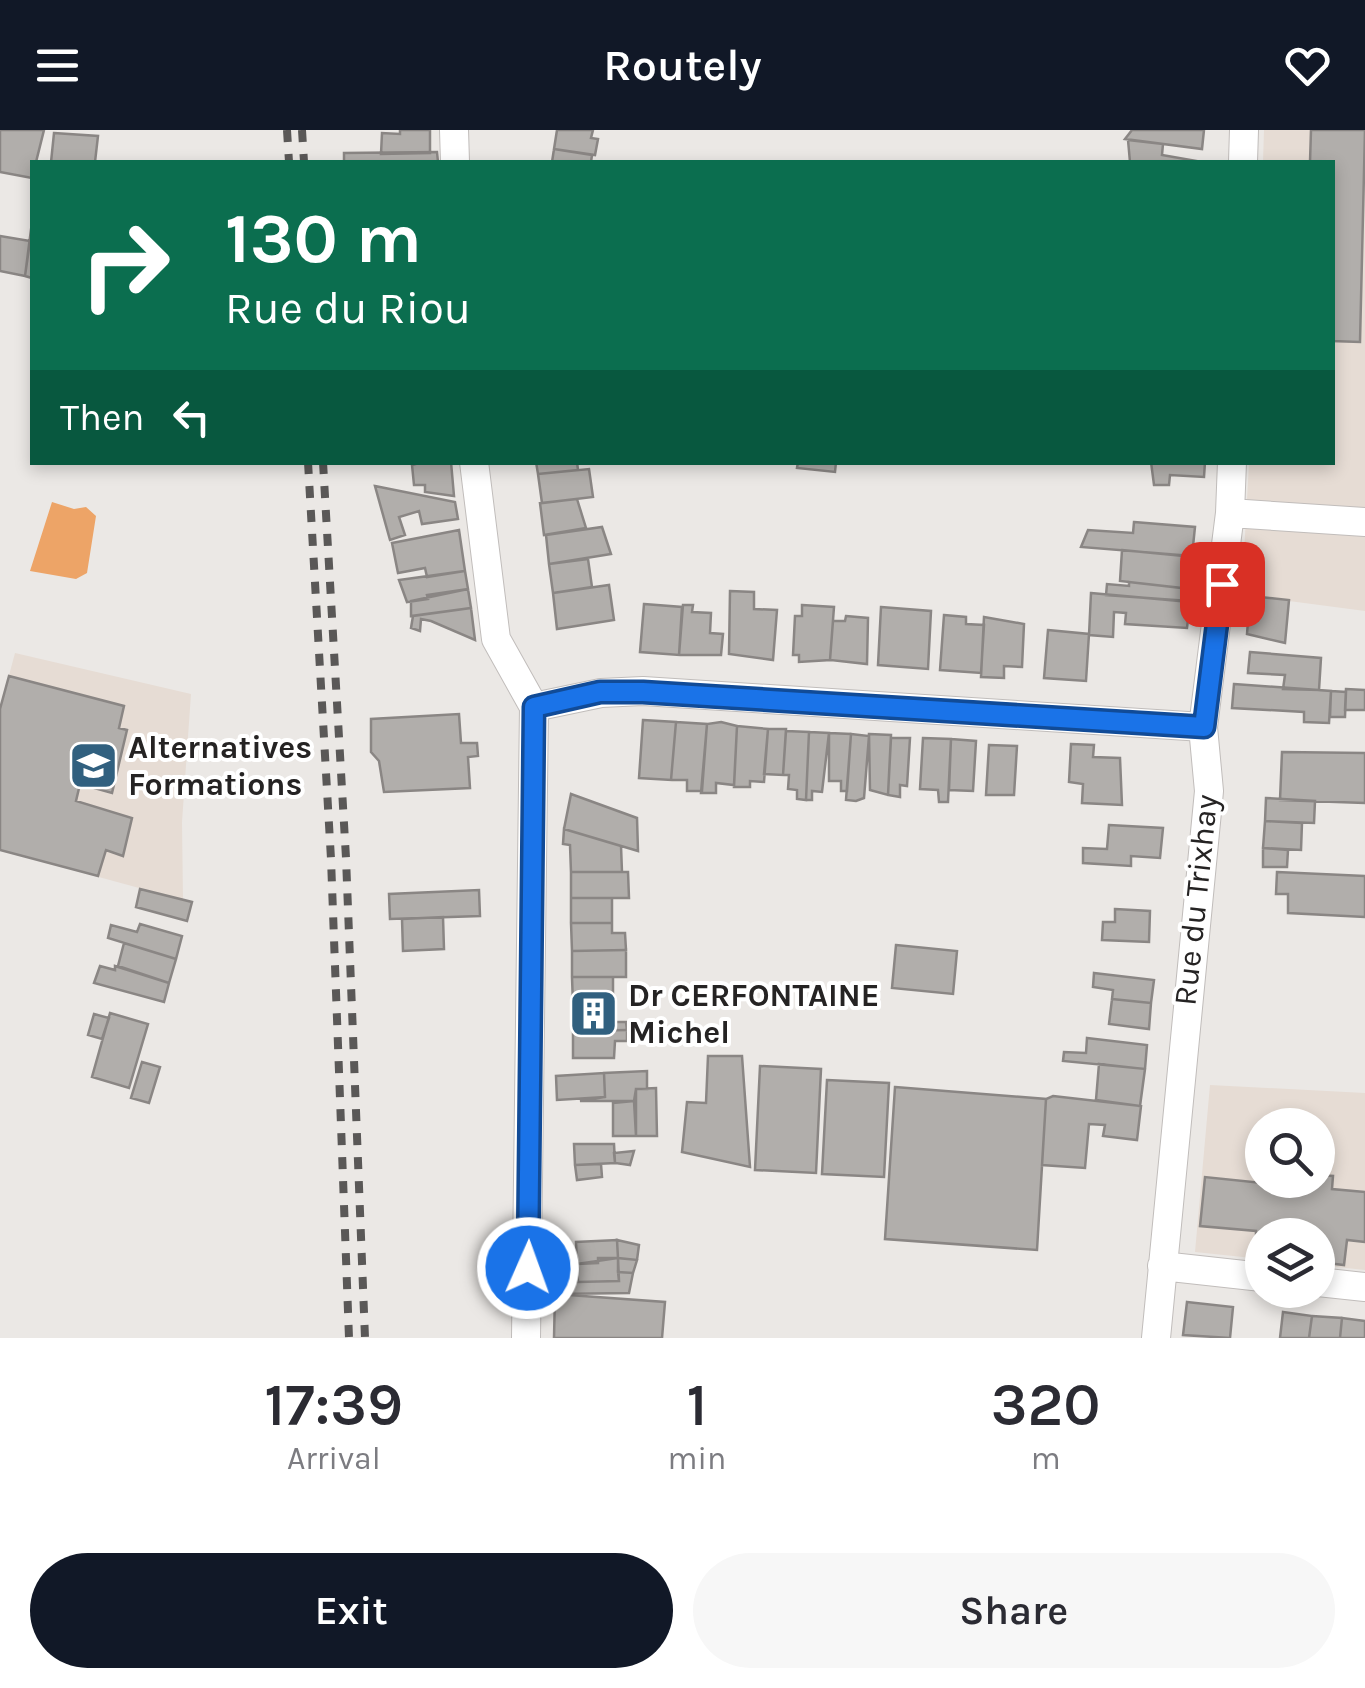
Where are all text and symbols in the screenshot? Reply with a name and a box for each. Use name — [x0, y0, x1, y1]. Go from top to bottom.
icon: menu — [30, 38, 85, 93]
icon: heart — [1280, 38, 1335, 93]
text: Routely — [603, 39, 762, 91]
text: 130 m — [225, 198, 422, 280]
icon: right — [60, 200, 190, 330]
text: Rue du Riou — [225, 282, 471, 334]
icon: left — [164, 390, 219, 445]
text: Then — [60, 395, 144, 440]
pin — [1180, 542, 1265, 627]
icon: arrive — [1195, 557, 1250, 612]
place label: Alternatives Formations — [128, 729, 312, 803]
school or university icon: Alternatives Formations — [67, 739, 119, 791]
street label: Rue du Trixhay — [1167, 793, 1225, 1007]
place label: Dr CERFONTAINE Michel — [628, 977, 880, 1051]
building icon: Dr CERFONTAINE Michel — [567, 987, 619, 1039]
map controls — [1245, 1108, 1335, 1308]
button: search — [1245, 1108, 1335, 1198]
position arrow — [476, 1216, 580, 1320]
button: layers — [1245, 1218, 1335, 1308]
text: 17:39 — [264, 1370, 403, 1440]
text: 1 — [686, 1370, 707, 1440]
text: 320 — [991, 1370, 1101, 1440]
text: Arrival — [287, 1440, 381, 1477]
text: min — [668, 1440, 726, 1477]
text: m — [1031, 1440, 1061, 1477]
button: Exit — [30, 1553, 673, 1668]
button: Share — [693, 1553, 1335, 1668]

